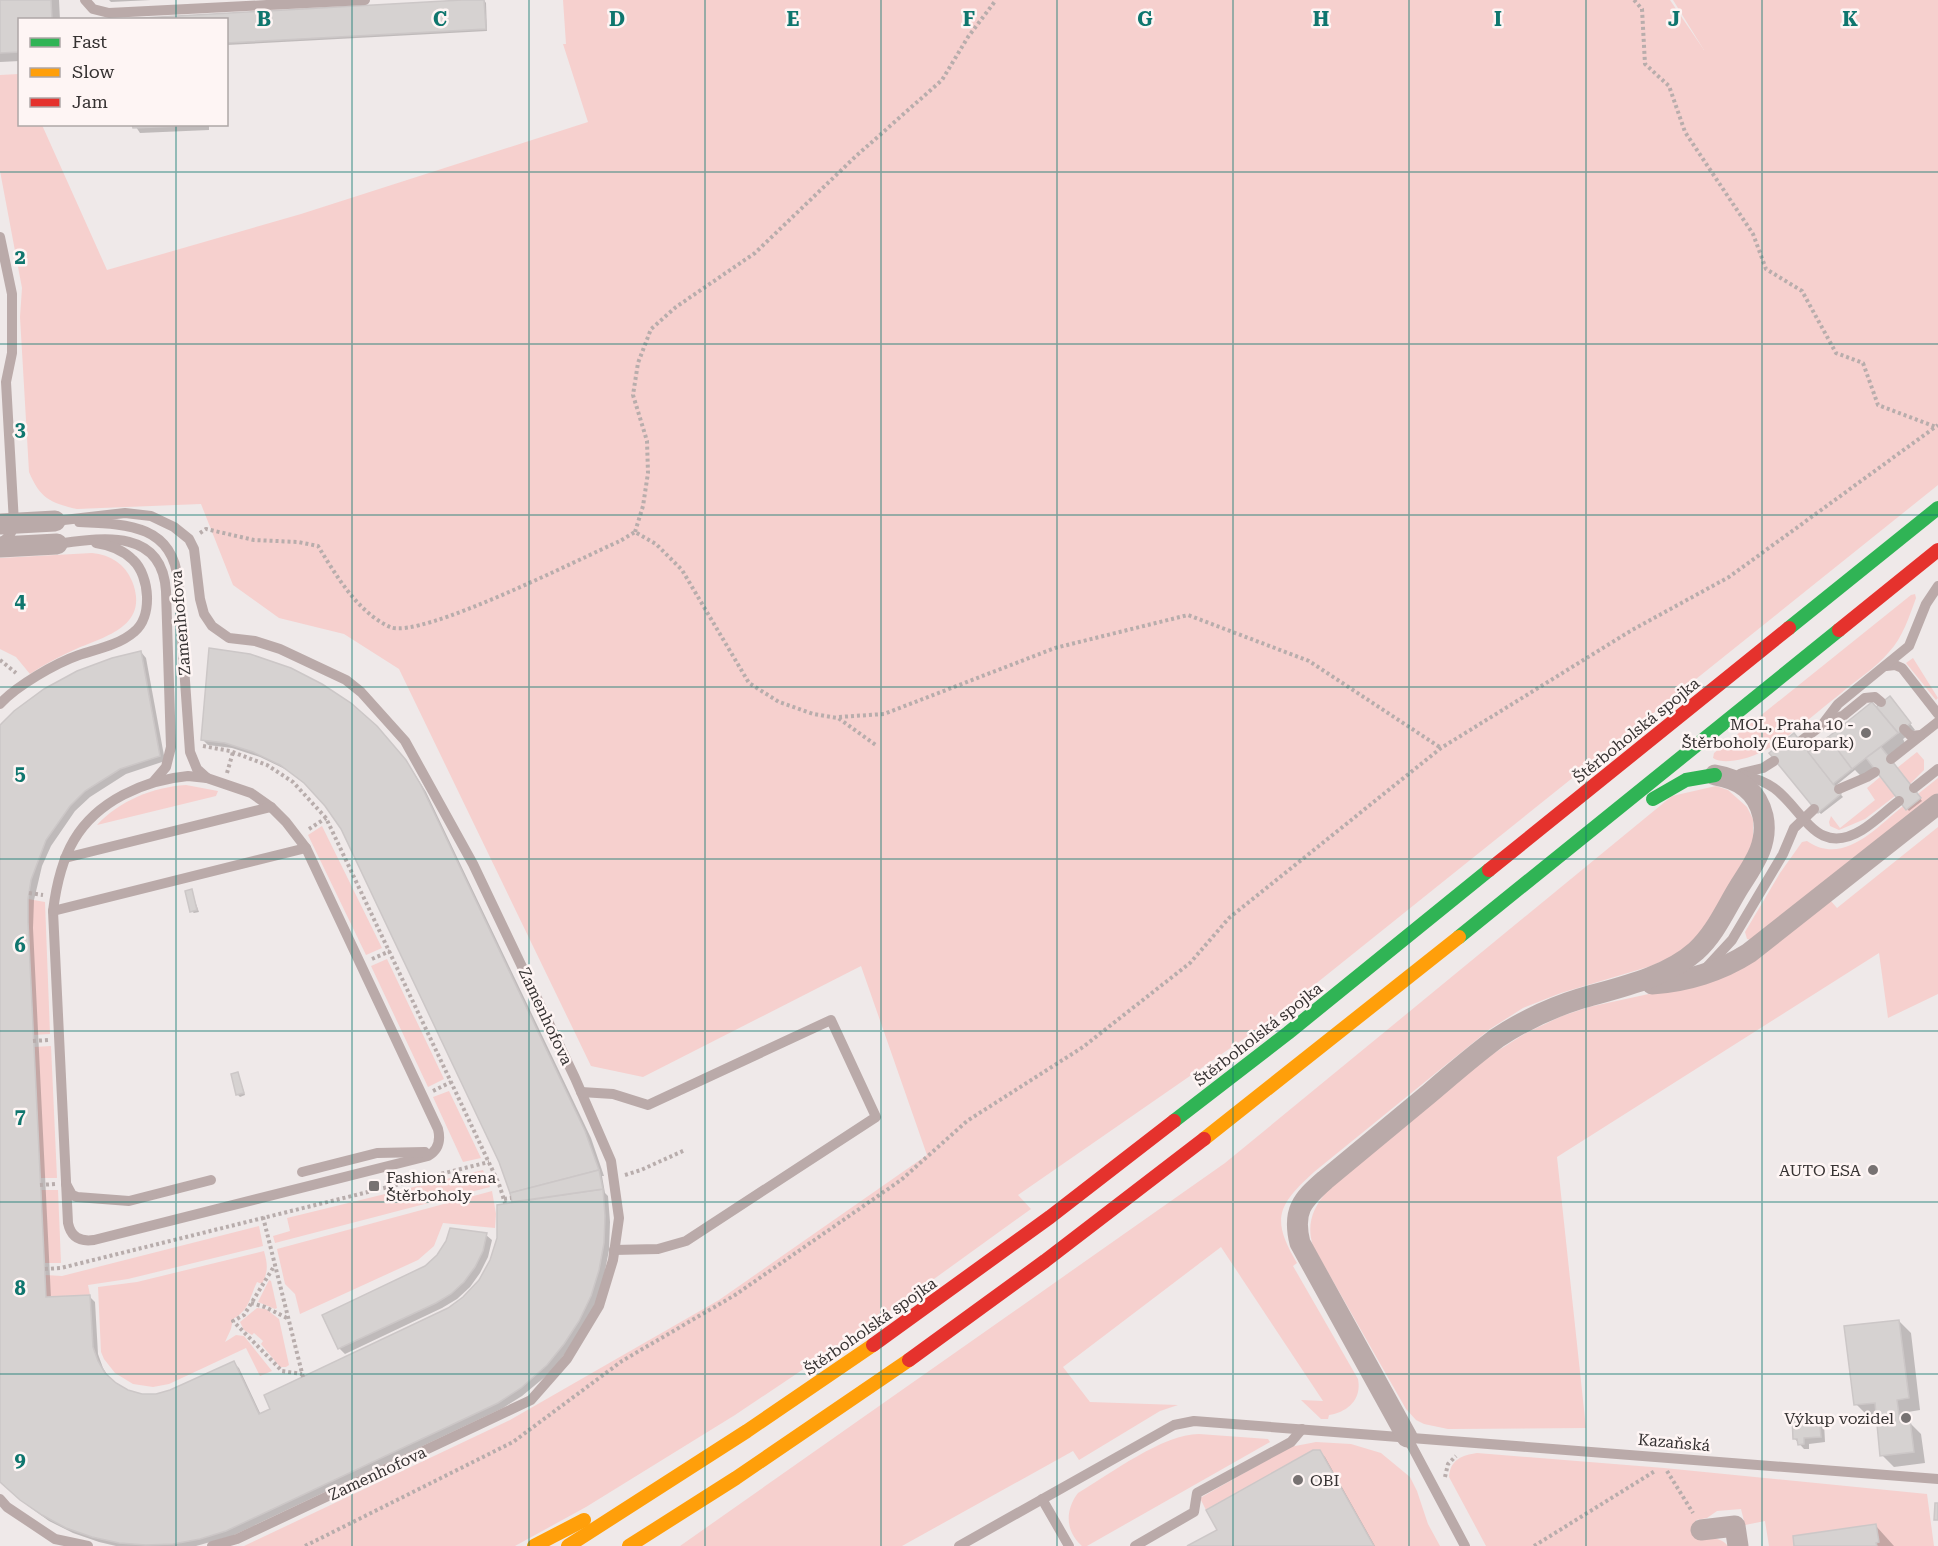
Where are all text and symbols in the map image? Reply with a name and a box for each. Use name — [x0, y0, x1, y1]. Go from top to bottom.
text: B — [257, 7, 271, 31]
text: C — [433, 7, 447, 31]
text: D — [609, 7, 625, 31]
text: E — [787, 7, 800, 31]
text: F — [963, 7, 975, 31]
text: G — [1137, 7, 1153, 31]
text: H — [1313, 7, 1329, 31]
text: I — [1494, 7, 1502, 31]
text: J — [1668, 7, 1680, 31]
text: K — [1842, 7, 1858, 31]
legend — [18, 18, 228, 126]
text: Fast — [72, 31, 107, 52]
text: Slow — [72, 61, 114, 82]
text: Jam — [72, 91, 108, 112]
text: 2 — [14, 245, 26, 269]
text: 3 — [14, 417, 26, 441]
street label: Zamenhofova — [166, 569, 195, 676]
text: 4 — [14, 589, 26, 613]
street label: Štěrboholská spojka — [1569, 673, 1704, 787]
place label: MOL, Praha 10 - Štěrboholy (Europark) — [1682, 715, 1854, 752]
marker: MOL, Praha 10 - Štěrboholy (Europark) — [1859, 726, 1873, 740]
text: 5 — [14, 761, 26, 785]
text: 6 — [14, 933, 26, 957]
street label: Zamenhofova — [515, 964, 577, 1068]
street label: Štěrboholská spojka — [1191, 978, 1326, 1090]
text: 7 — [14, 1104, 26, 1128]
place label: AUTO ESA — [1779, 1161, 1862, 1180]
marker: AUTO ESA — [1866, 1163, 1880, 1177]
place label: Fashion Arena Štěrboholy — [386, 1168, 496, 1205]
marker: Fashion Arena Štěrboholy — [367, 1179, 381, 1193]
street label: Štěrboholská spojka — [801, 1273, 940, 1379]
text: 8 — [14, 1276, 26, 1300]
place label: Výkup vozidel — [1784, 1409, 1894, 1428]
marker: Výkup vozidel — [1899, 1411, 1913, 1425]
street label: Kazaňská — [1637, 1430, 1711, 1455]
street label: Zamenhofova — [325, 1442, 429, 1504]
text: 9 — [14, 1448, 26, 1472]
place label: OBI — [1310, 1471, 1339, 1490]
marker: OBI — [1291, 1473, 1305, 1487]

